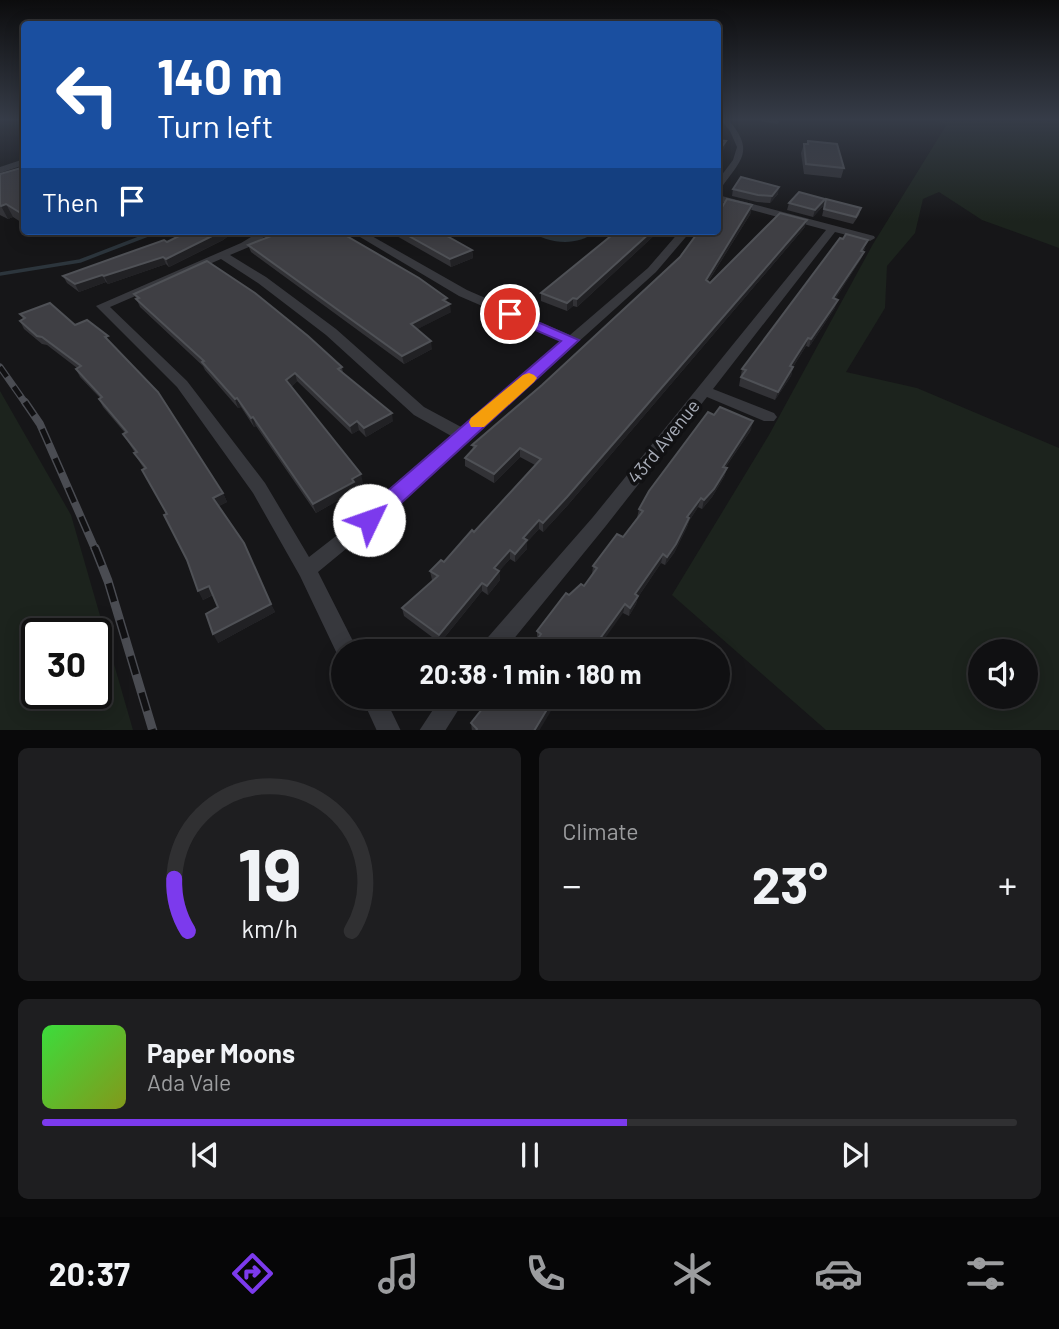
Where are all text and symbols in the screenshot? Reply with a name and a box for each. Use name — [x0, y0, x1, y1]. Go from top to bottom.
text: 140 m — [157, 46, 283, 105]
icon: left — [42, 49, 133, 140]
text: Turn left — [157, 106, 274, 144]
icon: arrive — [113, 182, 151, 220]
text: Then — [42, 186, 99, 217]
pin — [480, 284, 540, 344]
icon: arrive — [491, 295, 529, 333]
street label: 43rd Avenue — [622, 394, 704, 488]
position arrow — [332, 483, 406, 557]
speed limit sign: 30 — [21, 618, 112, 709]
map controls — [968, 639, 1038, 709]
button: sound — [968, 639, 1038, 709]
text: 20:38 · 1 min · 180 m — [420, 658, 641, 689]
text: Climate — [563, 817, 639, 845]
text: 19 — [237, 828, 301, 916]
text: 23° — [752, 852, 828, 914]
text: − — [563, 861, 582, 907]
text: + — [998, 861, 1017, 907]
text: km/h — [241, 912, 298, 942]
text: Paper Moons — [147, 1037, 295, 1068]
text: Ada Vale — [147, 1068, 231, 1096]
icon: previous — [186, 1136, 224, 1174]
icon: pause — [511, 1136, 549, 1174]
icon: next — [836, 1136, 874, 1174]
icon: directions — [228, 1249, 277, 1298]
icon: music — [374, 1249, 423, 1298]
icon: phone — [521, 1249, 570, 1298]
icon: climate — [668, 1249, 717, 1298]
icon: car — [814, 1249, 863, 1298]
icon: filters — [961, 1249, 1010, 1298]
text: 20:37 — [49, 1254, 130, 1292]

